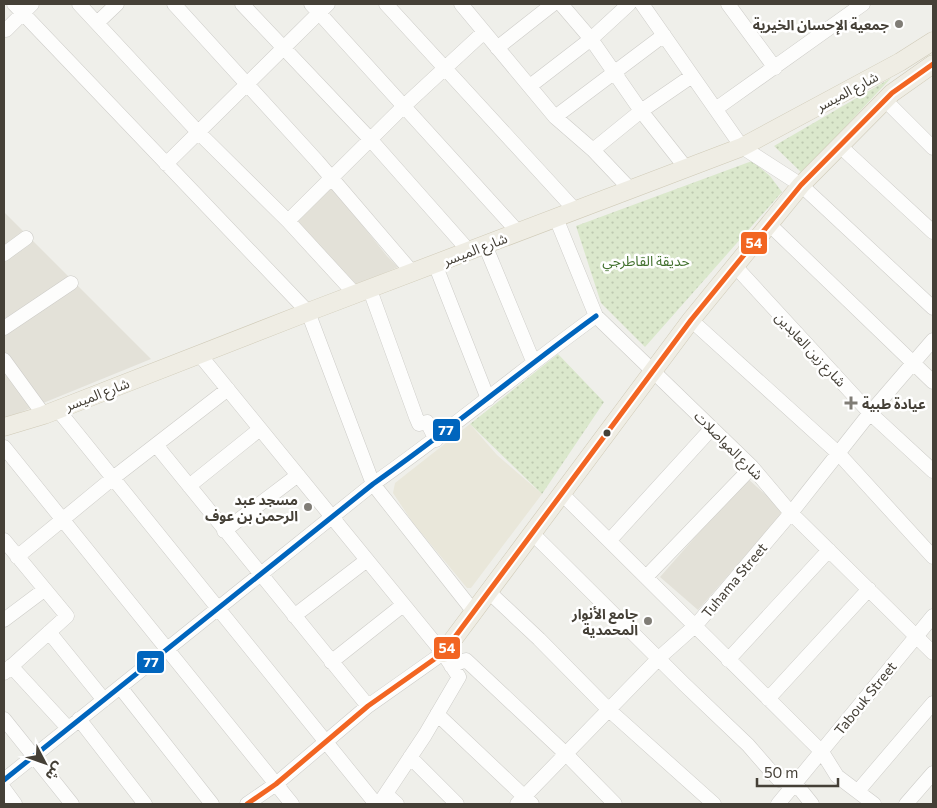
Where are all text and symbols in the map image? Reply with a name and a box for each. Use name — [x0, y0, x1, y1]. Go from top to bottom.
place label: جمعية الإحسان الخيرية — [753, 16, 889, 35]
marker: جمعية الإحسان الخيرية — [893, 18, 905, 30]
street label: شارع الميسر — [812, 68, 882, 118]
street label: شارع الميسر — [439, 229, 511, 272]
line badge: 54 — [740, 231, 768, 255]
text: 54 — [746, 234, 763, 251]
park label: حديقة القاطرجي — [602, 252, 690, 272]
street label: شارع زين العابدين — [770, 308, 850, 392]
street label: شارع الميسر — [61, 374, 133, 417]
place label: عيادة طبية — [862, 395, 926, 412]
marker: عيادة طبية — [844, 396, 858, 410]
street label: شارع المواصلات — [689, 407, 767, 485]
line badge: 77 — [432, 418, 461, 442]
text: 77 — [438, 421, 454, 438]
unlabelled marker — [602, 428, 612, 438]
place label: مسجد عبد الرحمن بن عوف — [205, 491, 298, 525]
marker: مسجد عبد الرحمن بن عوف — [302, 501, 314, 513]
street label: Tuhama Street — [698, 539, 770, 621]
place label: جامع الأنوار المحمدية — [571, 605, 638, 638]
marker: جامع الأنوار المحمدية — [642, 615, 654, 627]
line badge: 54 — [433, 636, 461, 660]
text: 54 — [439, 639, 456, 656]
line badge: 77 — [136, 650, 165, 674]
text: 77 — [143, 653, 159, 670]
street label: Tabouk Street — [830, 658, 900, 738]
north arrow — [20, 738, 70, 788]
scale bar — [757, 756, 838, 788]
text: ش — [42, 759, 68, 785]
text: 50 m — [764, 763, 798, 781]

